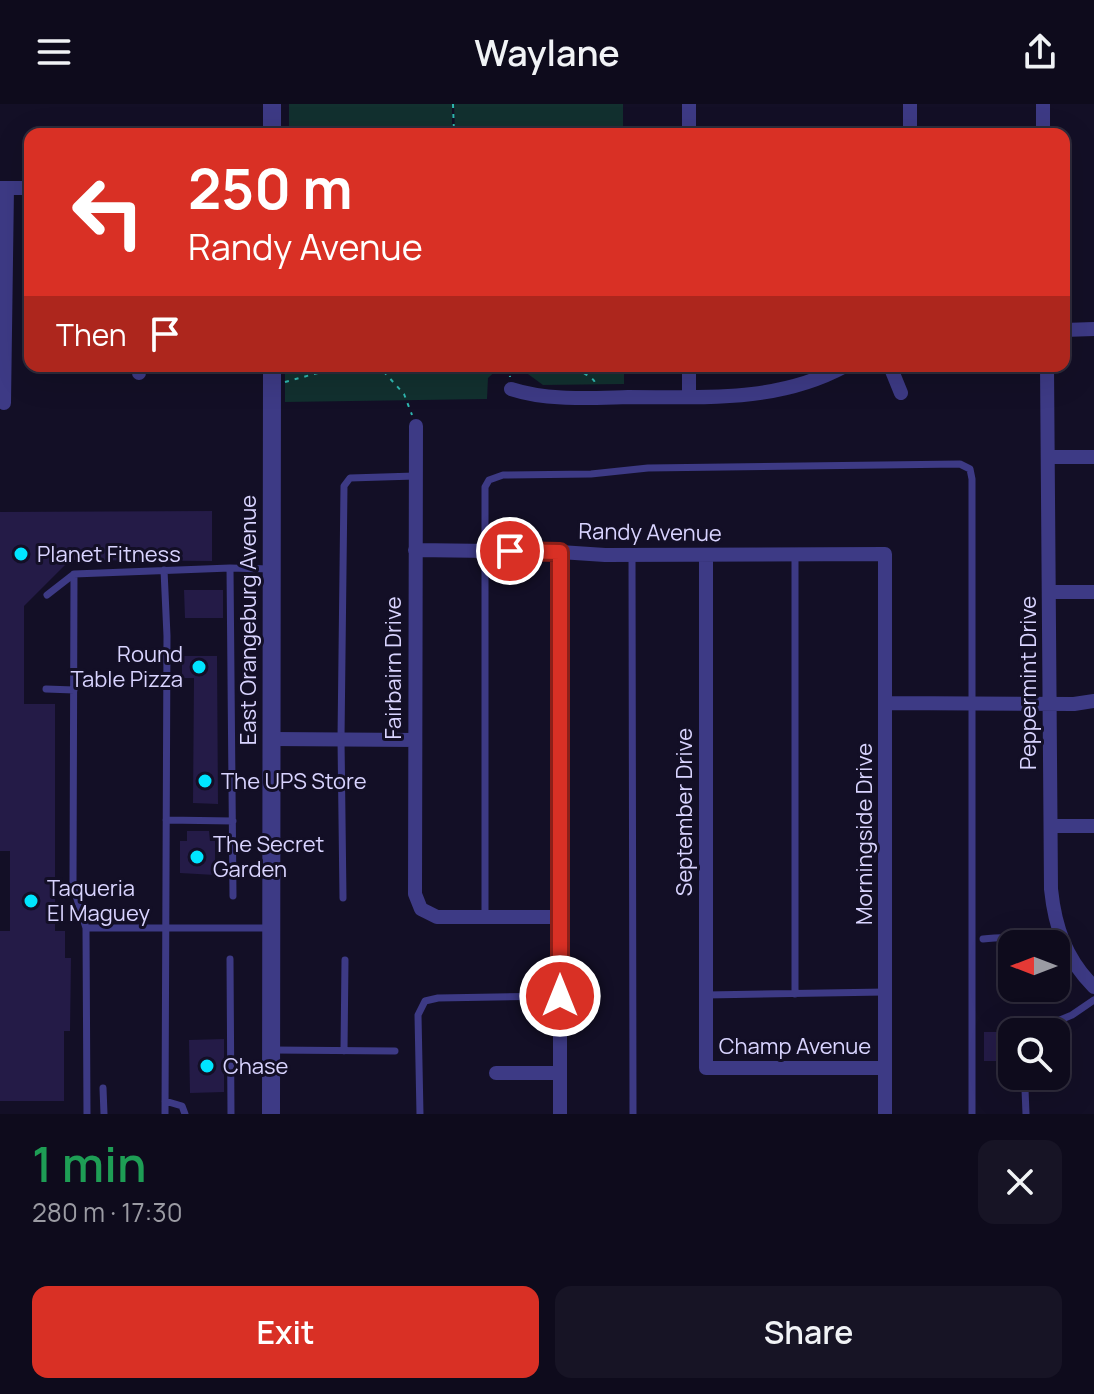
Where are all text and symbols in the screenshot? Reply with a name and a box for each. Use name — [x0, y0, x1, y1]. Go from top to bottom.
text: Waylane — [474, 28, 620, 77]
icon: menu — [32, 30, 76, 74]
icon: share — [1018, 30, 1062, 74]
text: 250 m — [188, 149, 353, 226]
icon: left — [56, 160, 160, 264]
text: Randy Avenue — [188, 222, 423, 271]
icon: arrive — [143, 312, 187, 356]
text: Then — [56, 314, 127, 355]
street label: East Orangeburg Avenue — [233, 495, 263, 745]
street label: Randy Avenue — [578, 516, 722, 548]
pin — [476, 517, 544, 585]
icon: arrive — [488, 529, 532, 573]
place label: Planet Fitness — [37, 539, 181, 569]
marker: Planet Fitness — [12, 545, 30, 563]
street label: Fairbairn Drive — [378, 596, 408, 740]
street label: Peppermint Drive — [1013, 596, 1043, 770]
place label: Round Table Pizza — [70, 639, 183, 694]
marker: Round Table Pizza — [190, 658, 208, 676]
street label: September Drive — [669, 728, 699, 896]
street label: Morningside Drive — [849, 743, 879, 925]
place label: The UPS Store — [221, 766, 367, 796]
marker: The UPS Store — [196, 772, 214, 790]
place label: The Secret Garden — [213, 829, 325, 884]
marker: The Secret Garden — [188, 848, 206, 866]
place label: Taqueria El Maguey — [47, 873, 151, 928]
marker: Taqueria El Maguey — [22, 892, 40, 910]
north arrow — [998, 930, 1070, 1002]
map controls — [998, 930, 1070, 1090]
position arrow — [518, 954, 602, 1038]
button: search — [998, 1018, 1070, 1090]
street label: Champ Avenue — [719, 1031, 871, 1061]
place label: Chase — [223, 1051, 289, 1081]
marker: Chase — [198, 1057, 216, 1075]
text: 1 min — [32, 1131, 146, 1196]
button: close — [978, 1140, 1062, 1224]
text: 280 m · 17:30 — [32, 1194, 183, 1230]
button: Exit — [32, 1286, 539, 1378]
button: Share — [555, 1286, 1062, 1378]

